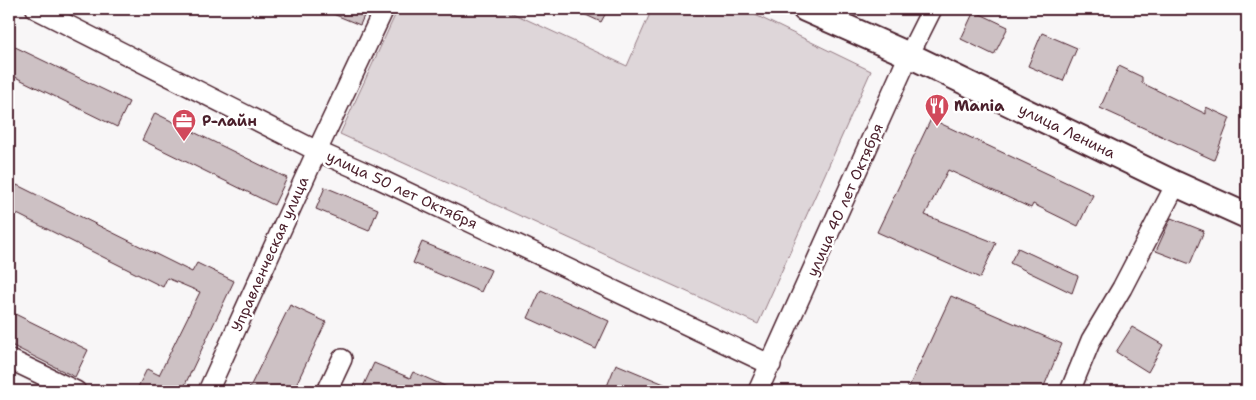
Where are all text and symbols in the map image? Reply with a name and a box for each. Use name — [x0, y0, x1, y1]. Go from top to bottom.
restaurant icon: Mania — [924, 93, 950, 127]
place label: Mania — [954, 96, 1005, 116]
street label: улица Ленина — [1015, 99, 1119, 163]
office icon: Р-лайн — [171, 108, 197, 142]
place label: Р-лайн — [202, 111, 257, 131]
street label: улица 40 лет Октября — [802, 120, 888, 280]
street label: улица 50 лет Октября — [323, 146, 481, 234]
street label: Управленческая улица — [227, 173, 314, 335]

